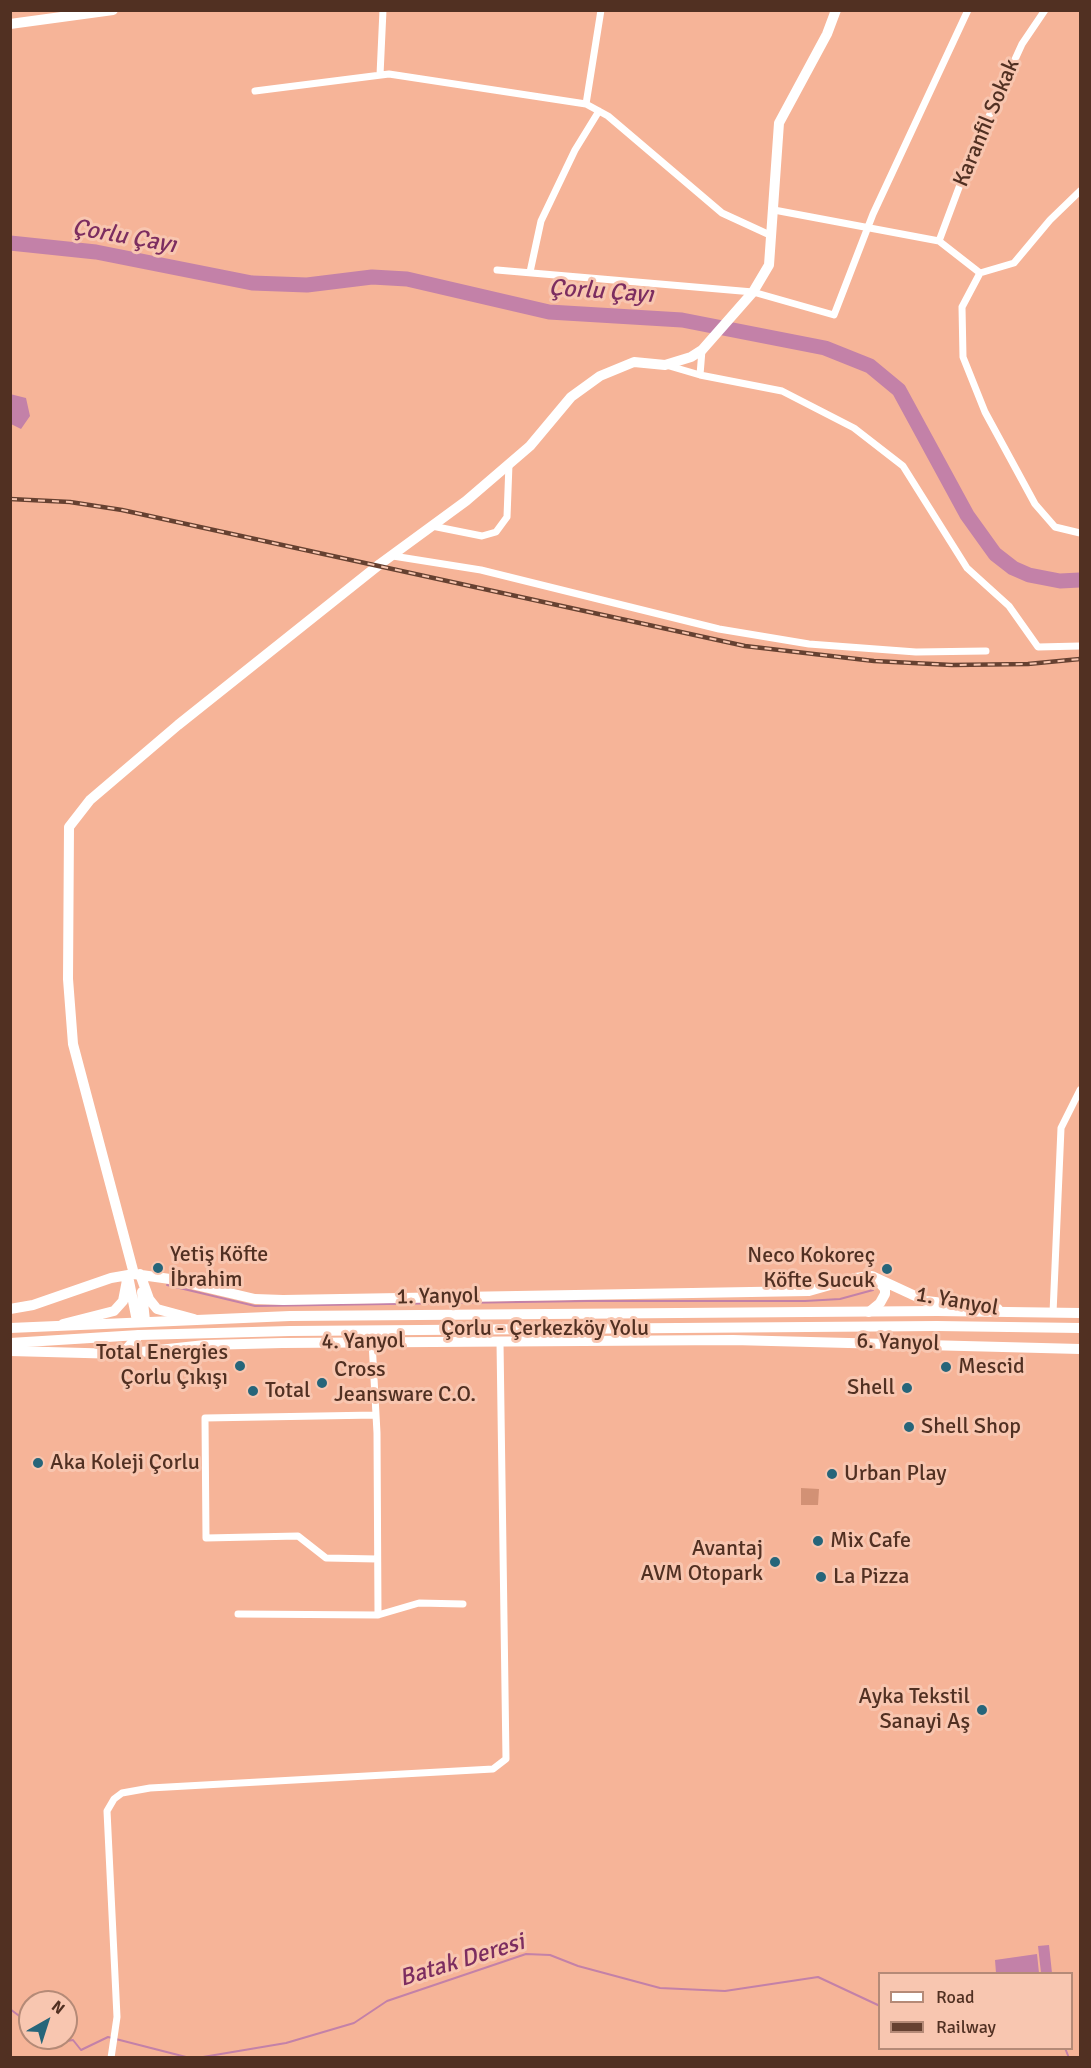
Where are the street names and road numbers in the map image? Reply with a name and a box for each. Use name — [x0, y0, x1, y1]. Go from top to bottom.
street label: Karanfil Sokak — [948, 55, 1026, 191]
street label: 1. Yanyol — [914, 1282, 1000, 1322]
street label: 1. Yanyol — [396, 1283, 480, 1311]
street label: Çorlu - Çerkezköy Yolu — [441, 1316, 649, 1342]
street label: 4. Yanyol — [321, 1328, 405, 1356]
street label: 6. Yanyol — [856, 1328, 940, 1358]

